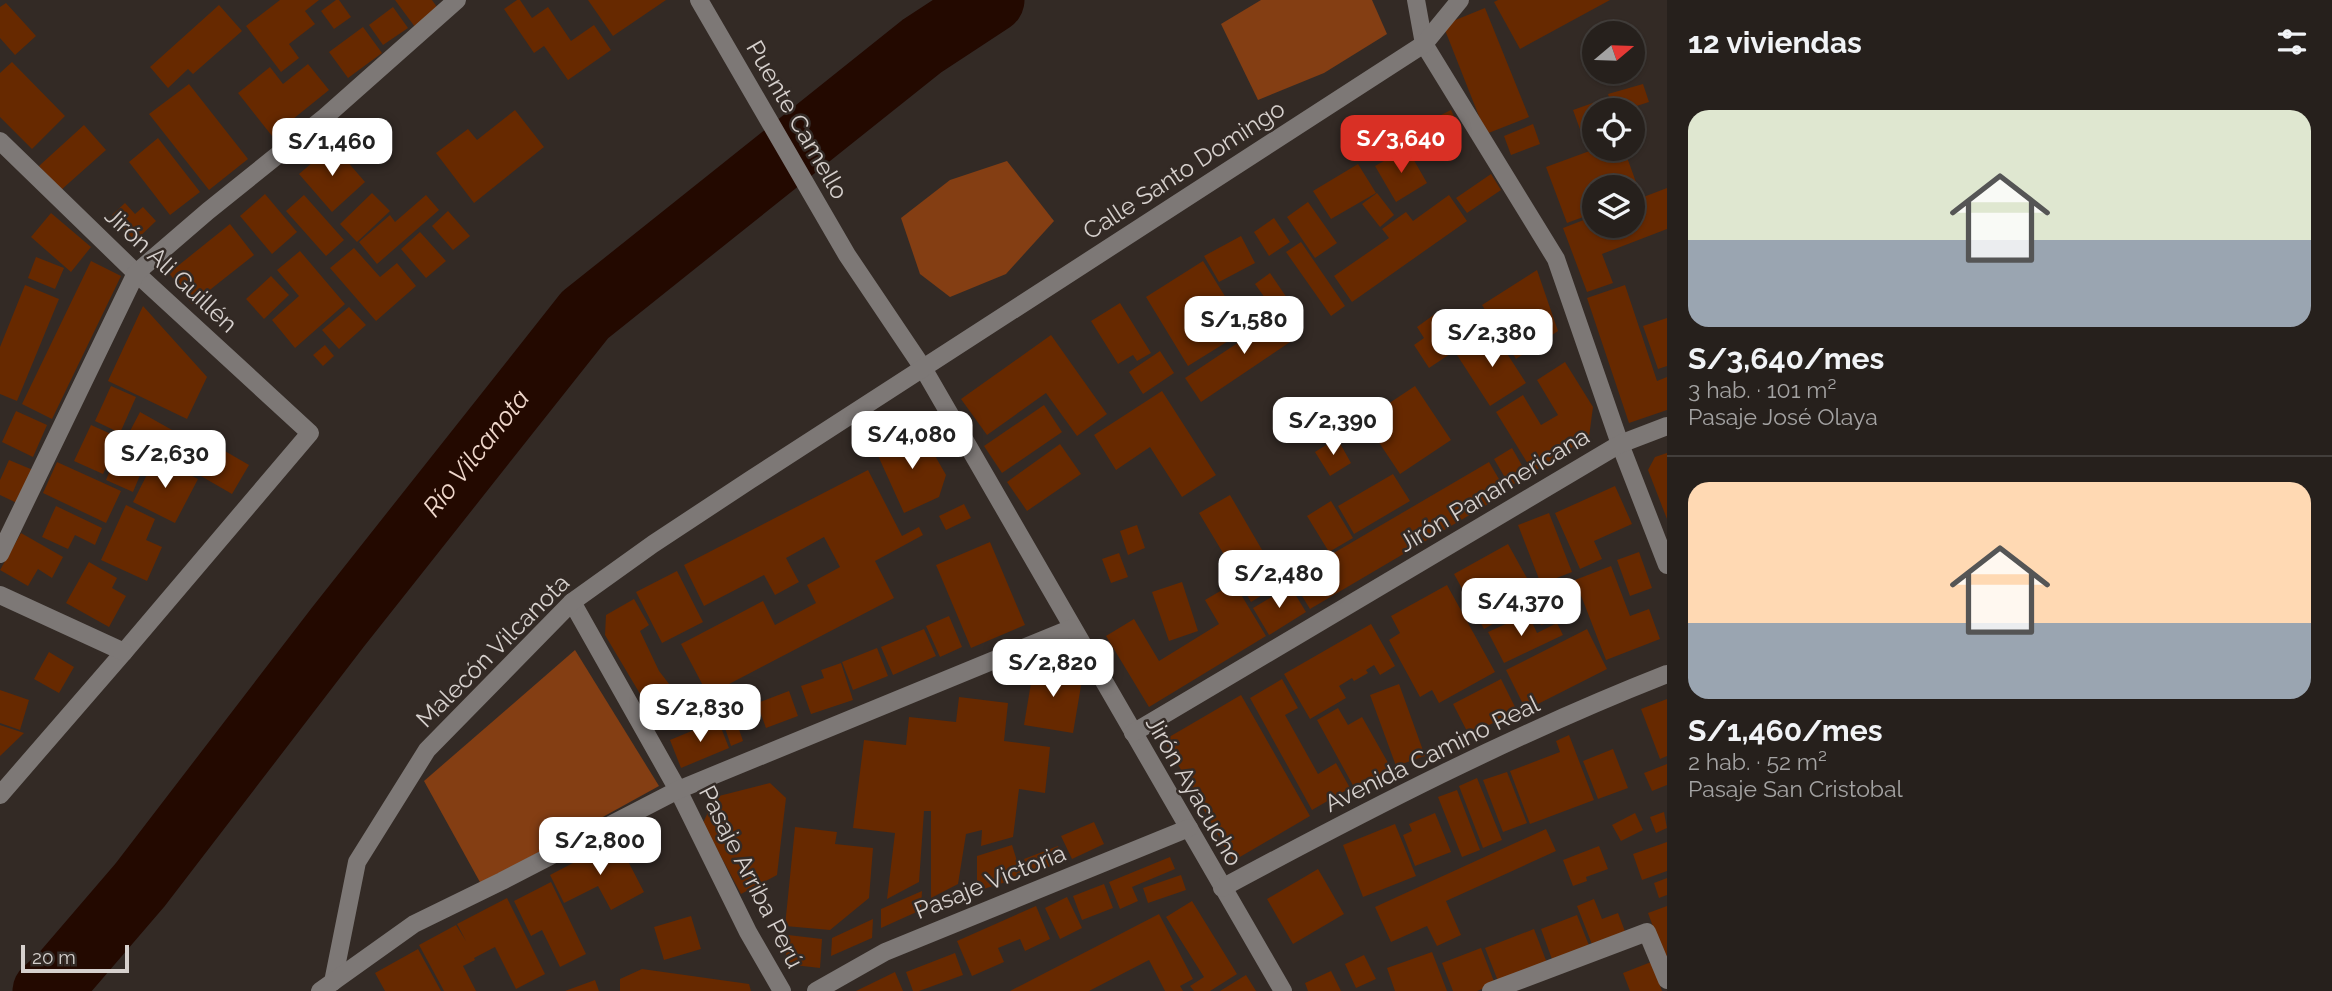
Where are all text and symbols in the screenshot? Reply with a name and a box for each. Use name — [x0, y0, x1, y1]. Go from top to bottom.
north arrow — [1582, 21, 1645, 84]
map controls — [1582, 21, 1645, 238]
icon: filters — [2273, 23, 2311, 61]
text: 12 viviendas — [1688, 25, 1862, 60]
street label: Puente Camello — [740, 35, 855, 204]
street label: Calle Santo Domingo — [1078, 94, 1290, 246]
button: locate — [1582, 98, 1645, 161]
pin: S/3,640 — [1336, 116, 1466, 175]
pin: S/1,460 — [267, 118, 397, 178]
text: S/3,640 — [1357, 124, 1445, 151]
text: S/1,460 — [288, 127, 376, 154]
icon: home — [1937, 155, 2063, 281]
button: layers — [1582, 175, 1645, 238]
street label: Jirón Ali Guillén — [99, 201, 244, 338]
pin: S/1,580 — [1179, 296, 1309, 356]
text: S/1,580 — [1200, 305, 1288, 332]
pin: S/2,380 — [1427, 310, 1557, 369]
text: S/2,380 — [1448, 318, 1536, 345]
text: S/3,640/mes — [1688, 341, 1884, 376]
text: 3 hab. · 101 m² — [1688, 376, 1836, 403]
water label: Río Vilcanota — [417, 383, 535, 522]
pin: S/2,390 — [1268, 398, 1398, 457]
text: Pasaje José Olaya — [1688, 403, 1878, 430]
text: S/2,390 — [1289, 406, 1377, 433]
pin: S/4,080 — [847, 412, 977, 471]
text: S/4,080 — [868, 420, 956, 447]
street label: Jirón Panamericana — [1393, 421, 1594, 558]
pin: S/2,630 — [100, 430, 230, 490]
text: S/2,630 — [121, 439, 209, 466]
icon: home — [1937, 527, 2063, 653]
pin: S/2,480 — [1214, 550, 1344, 610]
text: S/2,480 — [1234, 559, 1324, 586]
street label: Malecón Vilcanota — [410, 568, 575, 733]
pin: S/4,370 — [1456, 578, 1586, 638]
text: S/4,370 — [1478, 587, 1564, 614]
pin: S/2,820 — [988, 640, 1118, 699]
text: S/2,820 — [1009, 648, 1097, 675]
pin: S/2,830 — [635, 684, 765, 744]
street label: Avenida Camino Real — [1320, 689, 1544, 818]
text: S/2,830 — [656, 693, 744, 720]
street label: Jirón Ayacucho — [1140, 711, 1249, 871]
text: S/1,460/mes — [1688, 713, 1883, 748]
text: 2 hab. · 52 m² — [1688, 748, 1827, 775]
text: Pasaje San Cristobal — [1688, 775, 1903, 802]
street label: Pasaje Arriba Perú — [693, 781, 810, 973]
pin: S/2,800 — [535, 818, 665, 877]
text: S/2,800 — [555, 826, 645, 853]
street label: Pasaje Victoria — [910, 838, 1070, 925]
scale bar — [21, 942, 130, 974]
text: 20 m — [32, 946, 76, 968]

